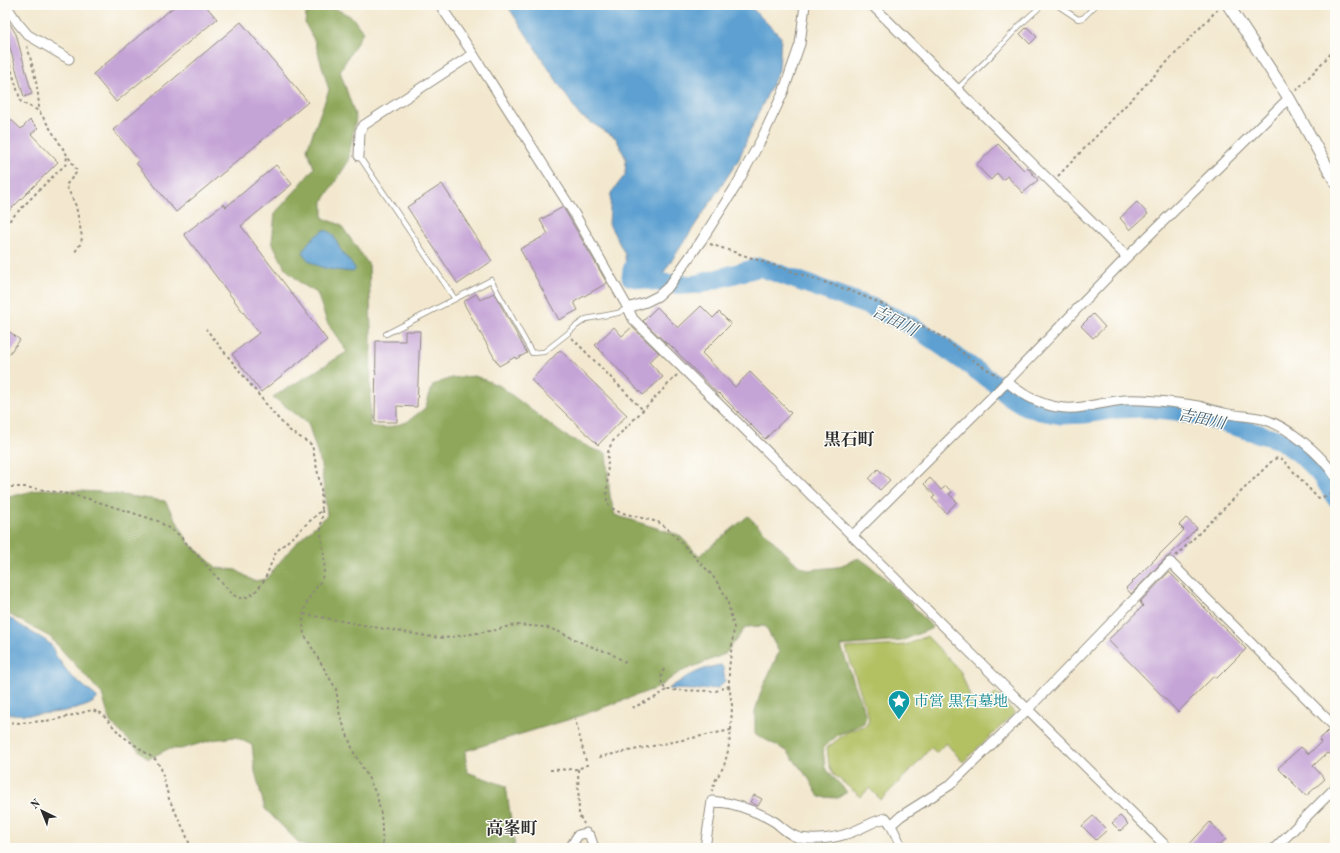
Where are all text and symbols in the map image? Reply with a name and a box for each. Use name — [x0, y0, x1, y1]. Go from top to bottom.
water label: 吉田川 — [869, 302, 922, 341]
water label: 吉田川 — [1176, 405, 1229, 433]
district label: 黒石町 — [824, 430, 875, 449]
place icon: 市営 黒石墓地 — [886, 688, 912, 721]
place label: 市営 黒石墓地 — [914, 693, 1008, 710]
north arrow — [22, 791, 62, 831]
text: N — [29, 797, 43, 812]
district label: 高峯町 — [487, 819, 538, 838]

